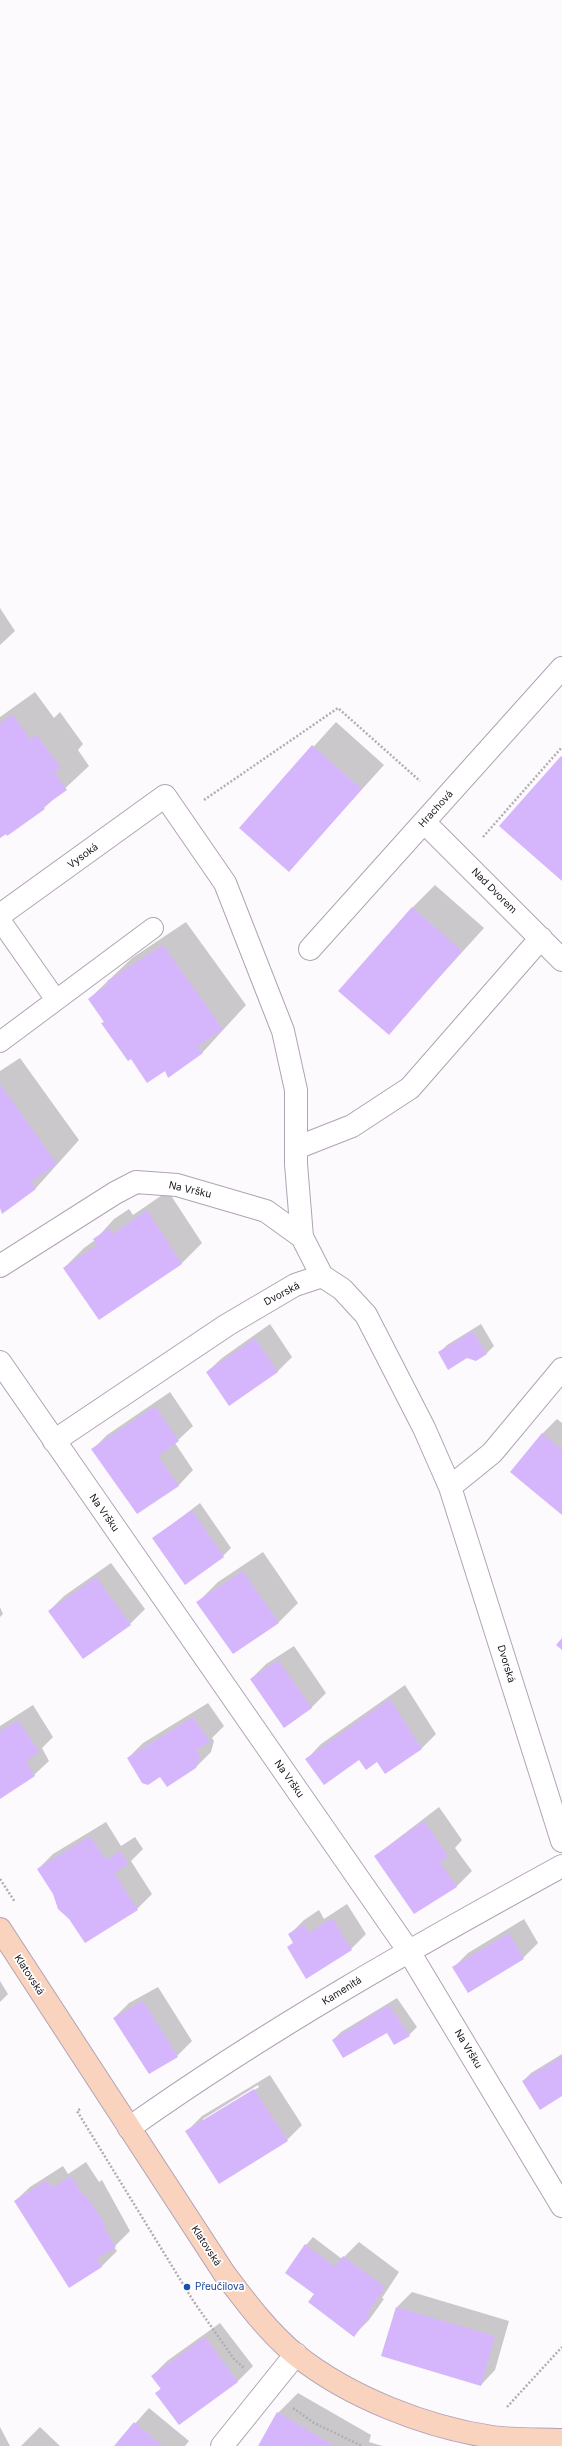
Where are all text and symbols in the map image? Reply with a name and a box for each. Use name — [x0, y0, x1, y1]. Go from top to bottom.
street label: Hrachová — [416, 788, 456, 830]
street label: Vysoká — [65, 841, 101, 871]
street label: Nad Dvorem — [469, 866, 519, 916]
street label: Na Vršku — [168, 1179, 212, 1201]
street label: Dvorská — [262, 1280, 302, 1308]
street label: Na Vršku — [87, 1492, 121, 1534]
street label: Dvorská — [495, 1644, 517, 1684]
street label: Na Vršku — [272, 1758, 306, 1800]
street label: Klatovská — [12, 1953, 46, 1997]
street label: Kamenitá — [320, 1974, 364, 2008]
street label: Na Vršku — [452, 2027, 484, 2071]
street label: Klatovská — [189, 2224, 223, 2268]
place label: Přeučilova — [195, 2281, 244, 2293]
marker: Přeučilova — [182, 2282, 192, 2292]

